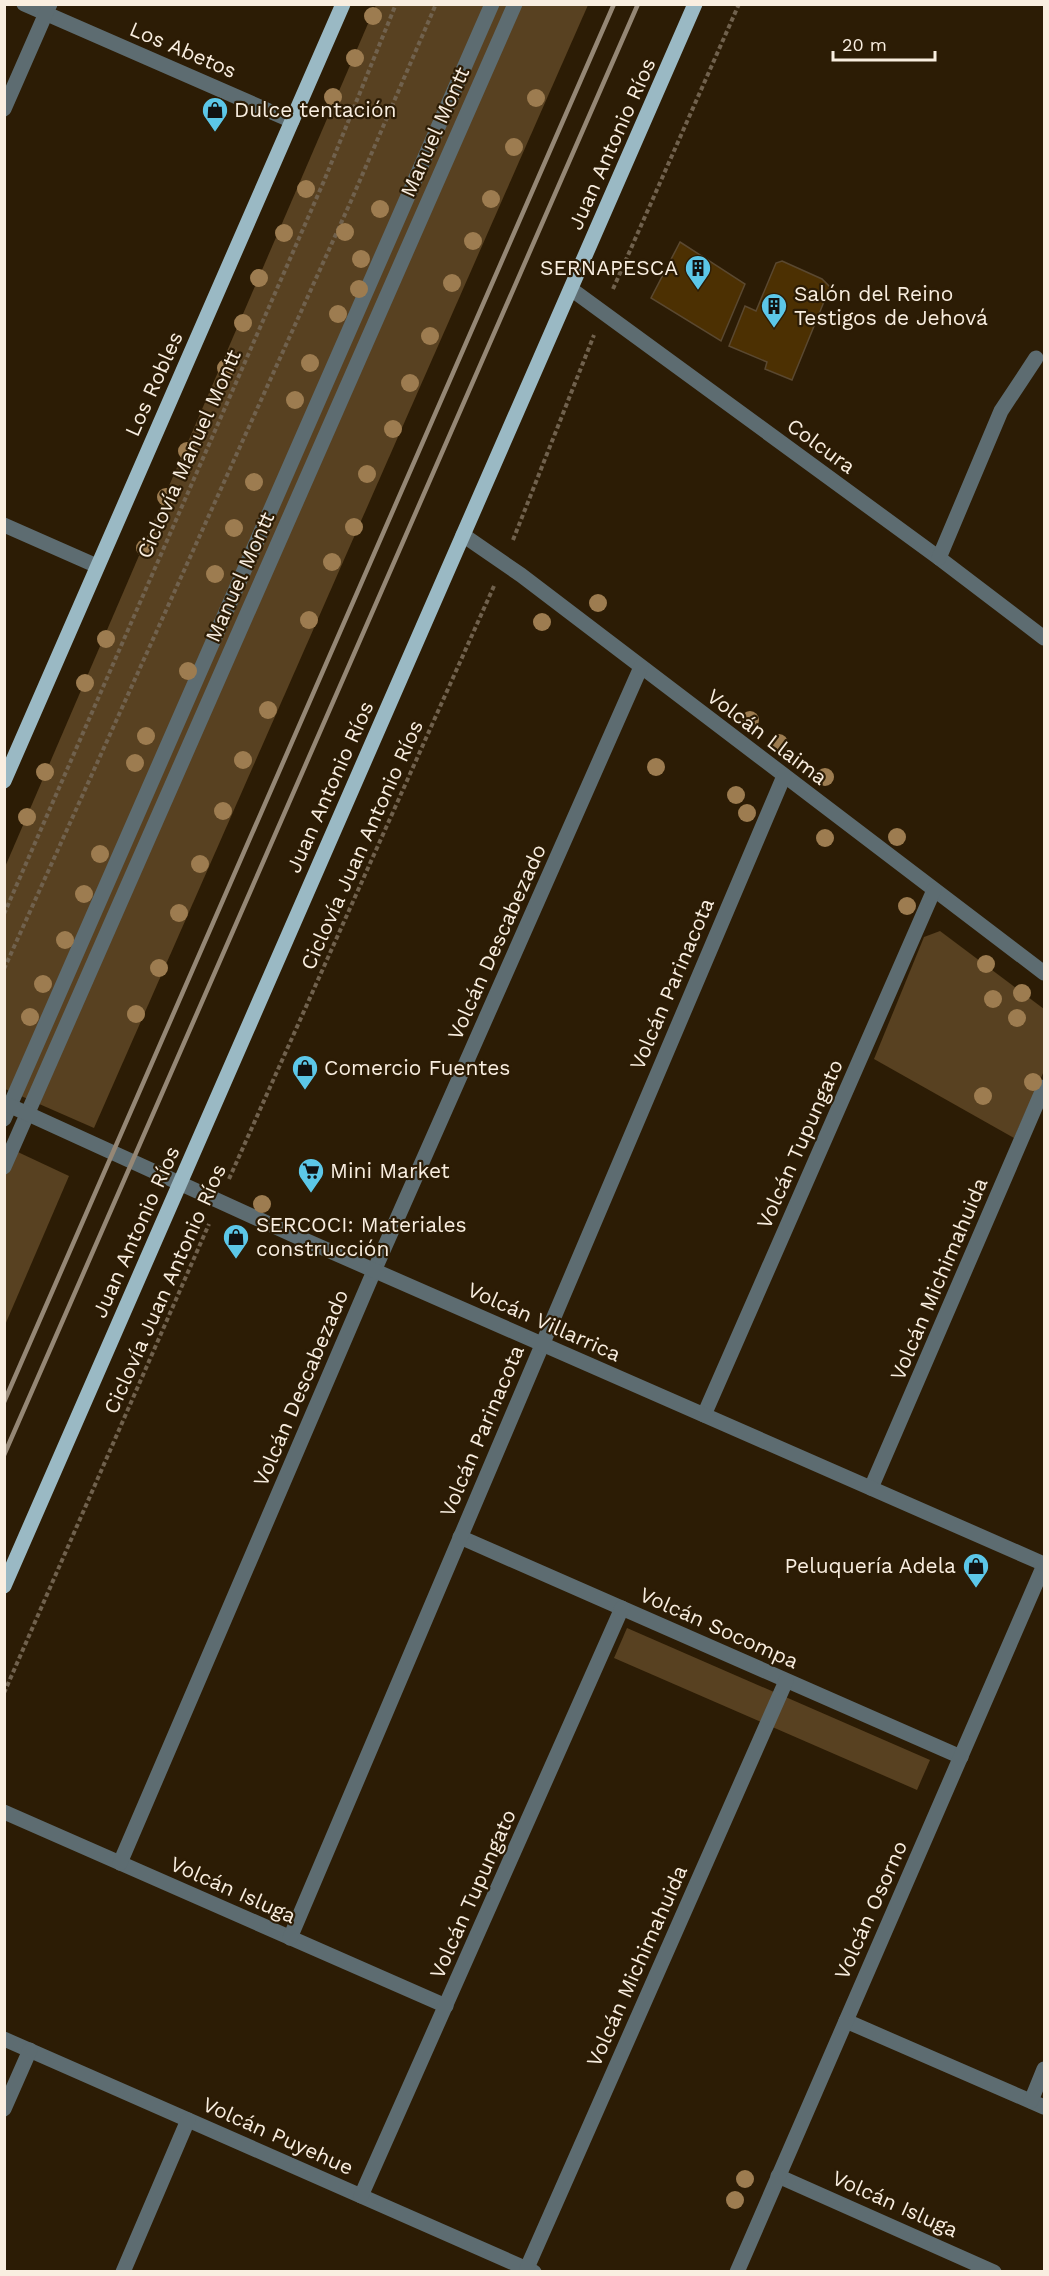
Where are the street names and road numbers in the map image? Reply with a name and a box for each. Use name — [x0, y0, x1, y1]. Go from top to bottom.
street label: Los Abetos — [126, 16, 240, 83]
street label: Juan Antonio Ríos — [562, 54, 661, 234]
street label: Manuel Montt — [395, 63, 475, 201]
street label: Los Robles — [119, 328, 188, 440]
street label: Ciclovía Manuel Montt — [131, 345, 246, 562]
street label: Colcura — [782, 412, 860, 479]
street label: Manuel Montt — [200, 508, 280, 646]
street label: Volcán Llaima — [702, 683, 832, 790]
street label: Juan Antonio Ríos — [280, 697, 379, 877]
street label: Ciclovía Juan Antonio Ríos — [295, 716, 428, 974]
street label: Volcán Descabezado — [442, 840, 551, 1044]
street label: Volcán Parinacota — [624, 894, 719, 1073]
street label: Volcán Tupungato — [751, 1055, 848, 1232]
street label: Juan Antonio Ríos — [86, 1142, 185, 1322]
street label: Ciclovía Juan Antonio Ríos — [98, 1160, 231, 1418]
street label: Volcán Michimahuida — [884, 1174, 993, 1384]
street label: Volcán Villarrica — [464, 1277, 625, 1367]
street label: Volcán Descabezado — [248, 1286, 353, 1490]
street label: Volcán Parinacota — [434, 1341, 529, 1520]
street label: Volcán Socompa — [636, 1581, 802, 1674]
street label: Volcán Tupungato — [424, 1805, 521, 1982]
street label: Volcán Osorno — [829, 1837, 912, 1983]
street label: Volcán Isluga — [166, 1851, 300, 1928]
street label: Volcán Michimahuida — [581, 1861, 692, 2070]
street label: Volcán Puyehue — [199, 2091, 357, 2180]
street label: Volcán Isluga — [828, 2165, 962, 2242]

